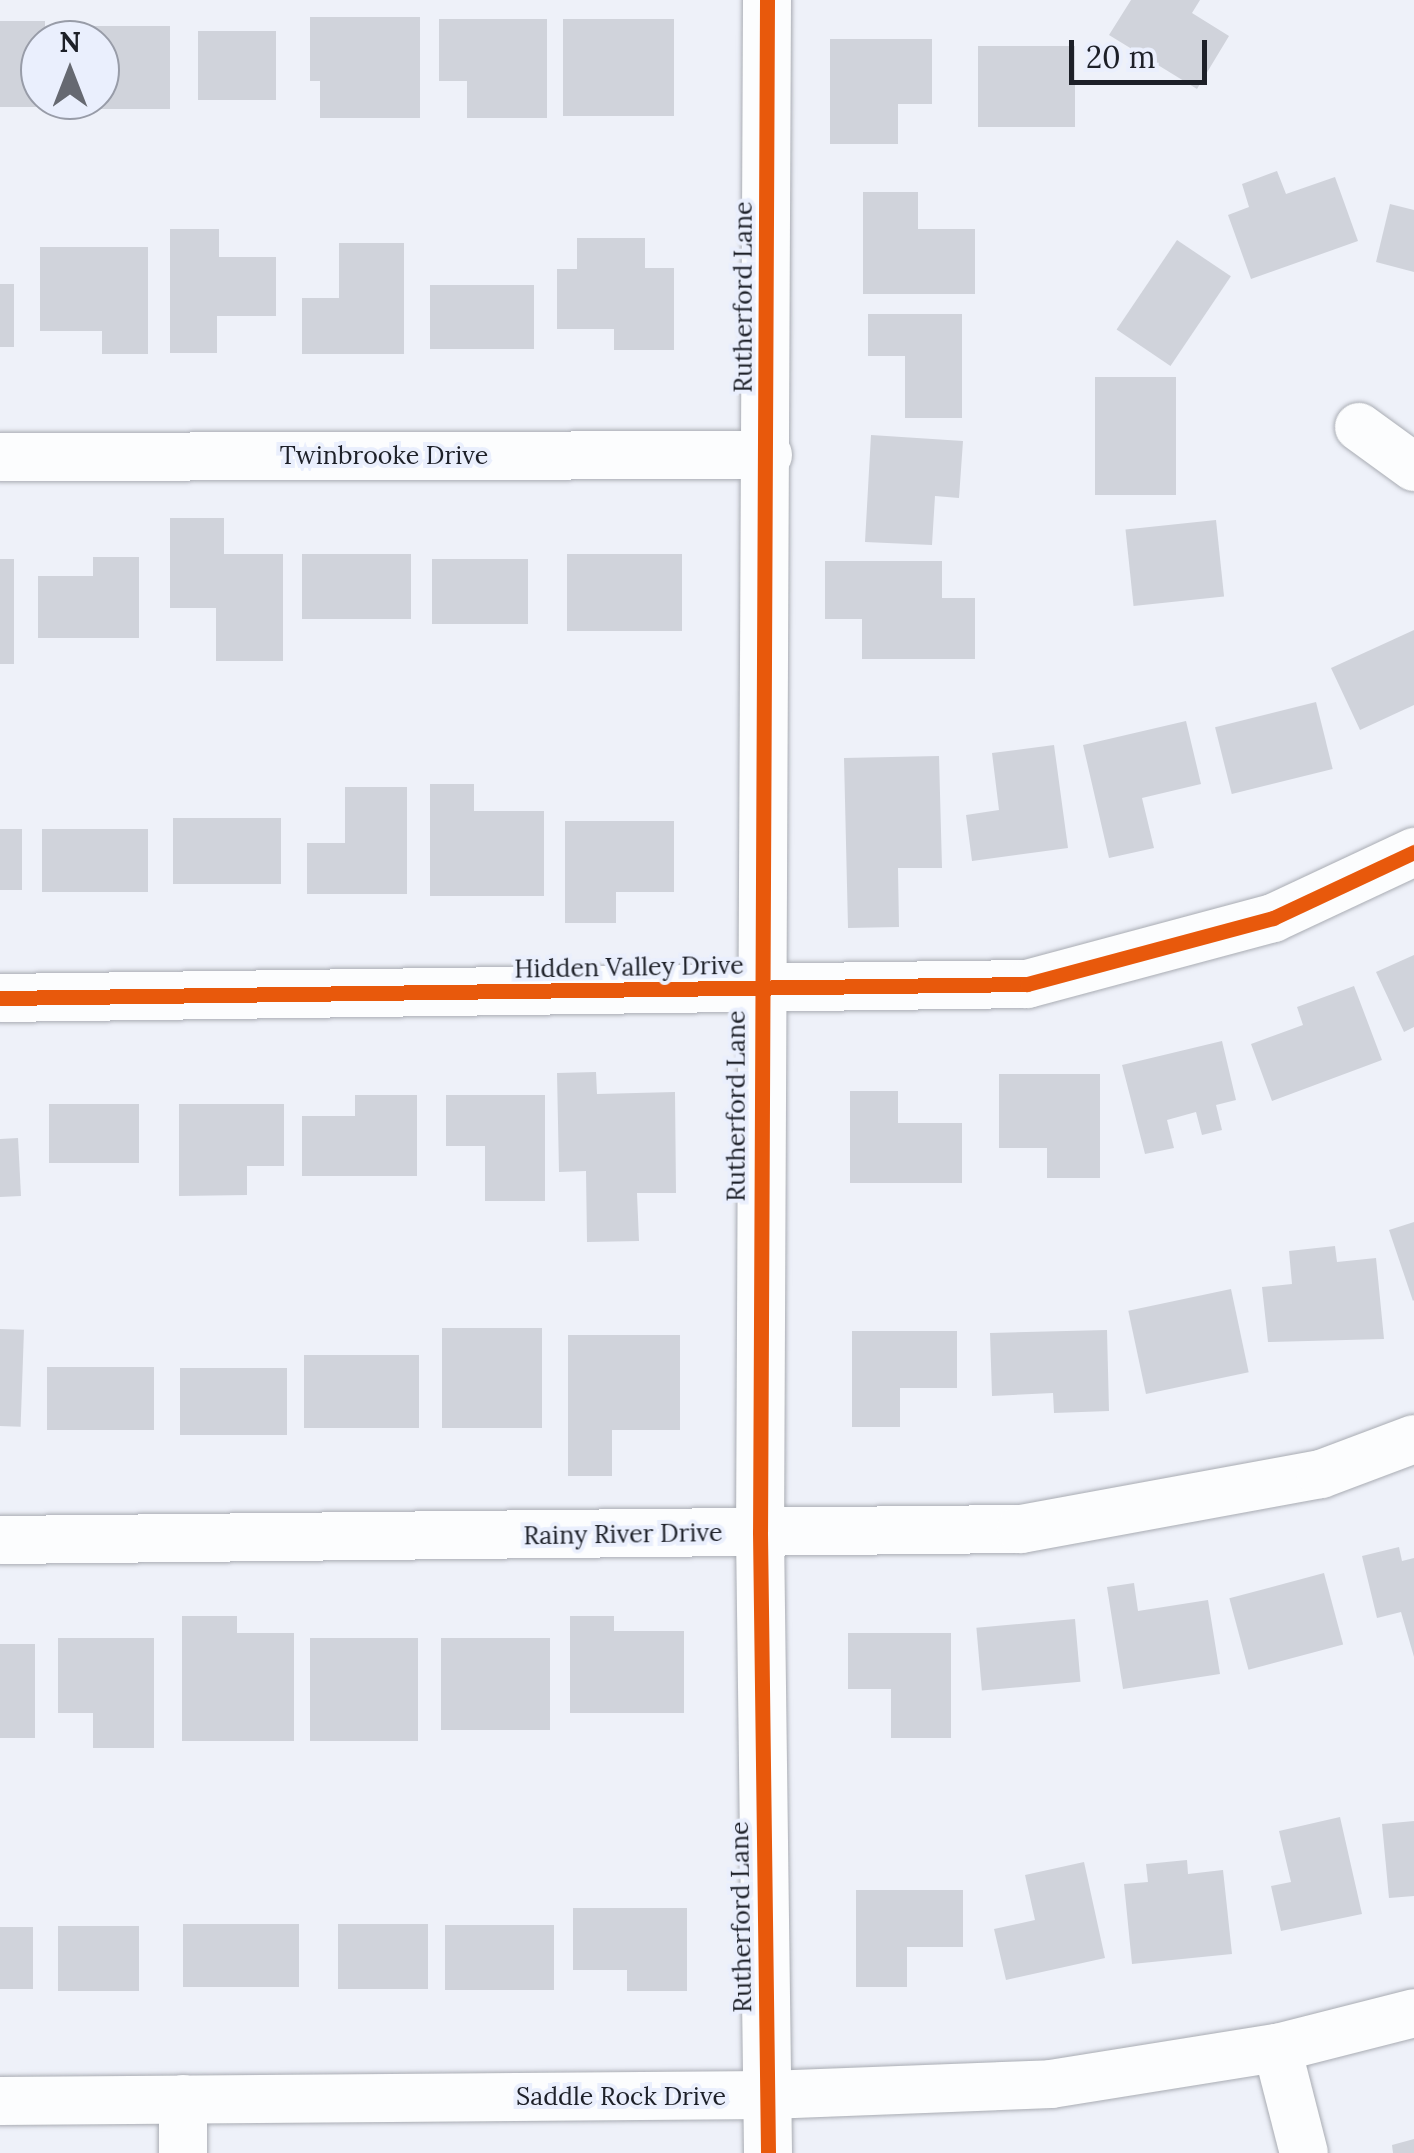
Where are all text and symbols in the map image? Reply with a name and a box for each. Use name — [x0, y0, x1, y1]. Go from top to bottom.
north arrow — [20, 20, 120, 120]
scale bar — [1074, 20, 1212, 82]
text: N — [59, 24, 81, 60]
text: 20 m — [1086, 38, 1155, 76]
street label: Rutherford Lane — [728, 201, 758, 393]
street label: Twinbrooke Drive — [280, 440, 488, 470]
street label: Hidden Valley Drive — [514, 950, 744, 984]
street label: Rutherford Lane — [721, 1010, 751, 1202]
street label: Rainy River Drive — [523, 1517, 723, 1551]
street label: Rutherford Lane — [724, 1821, 758, 2013]
street label: Saddle Rock Drive — [516, 2081, 726, 2111]

